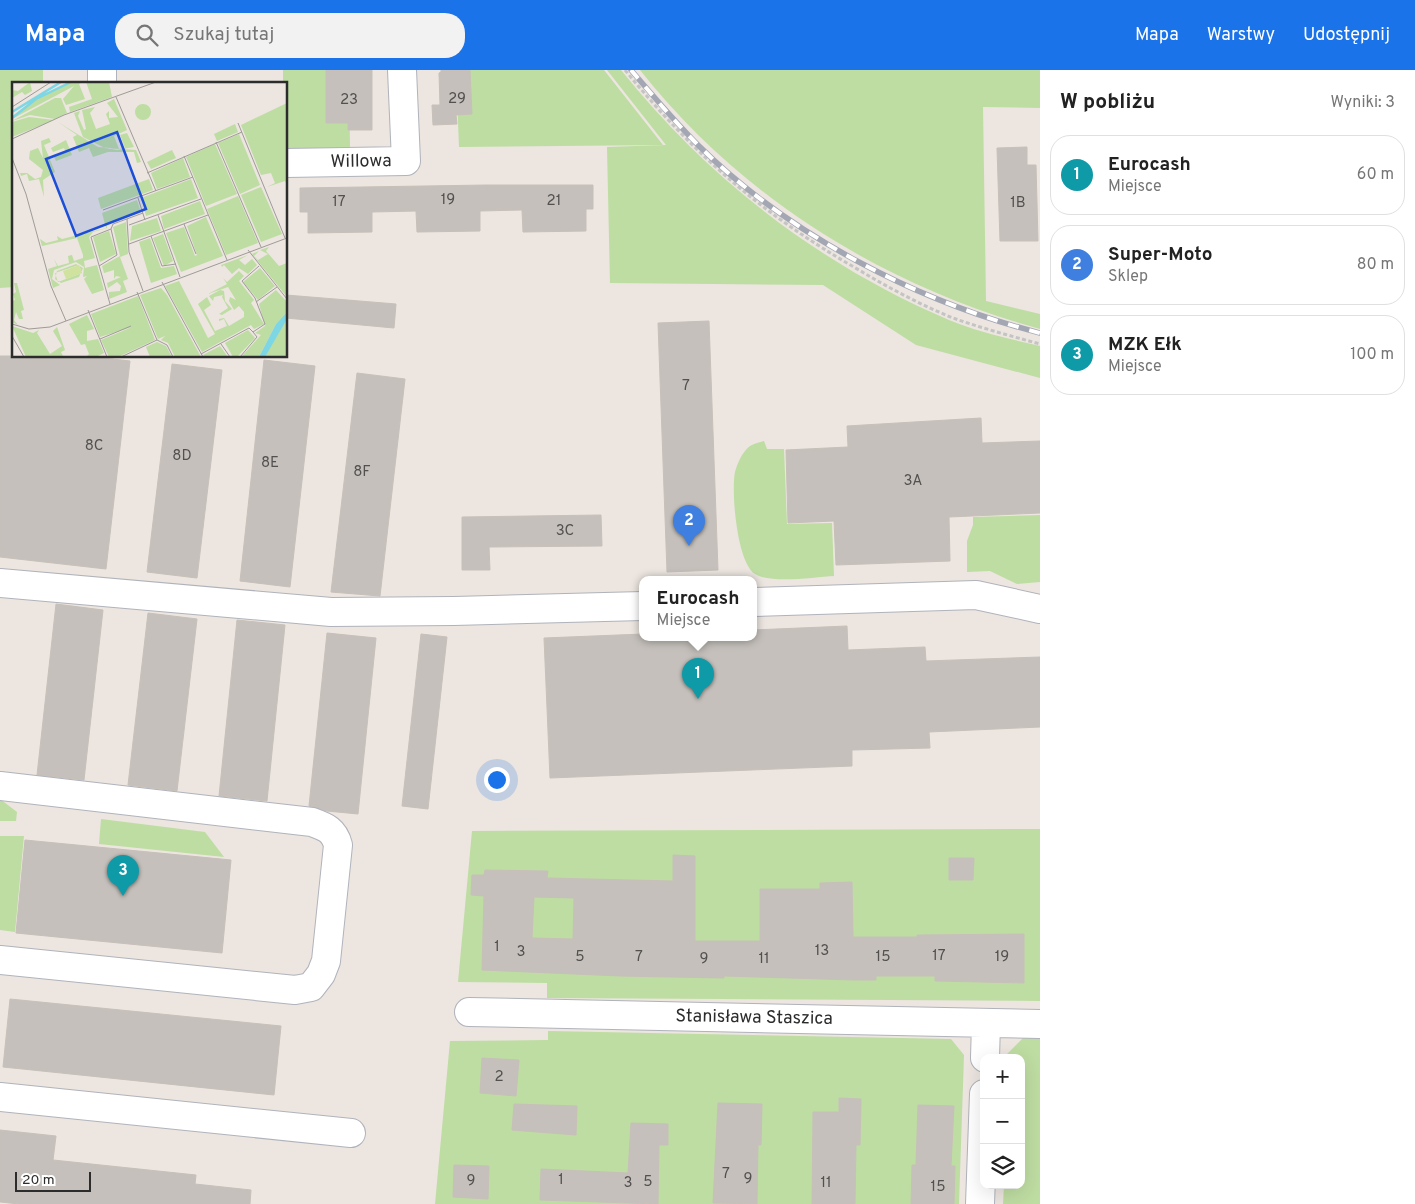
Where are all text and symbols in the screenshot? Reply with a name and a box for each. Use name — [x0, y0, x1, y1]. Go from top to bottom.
search box — [115, 13, 465, 58]
text: Mapa — [25, 20, 85, 50]
icon: search — [133, 21, 161, 49]
text: Szukaj tutaj — [173, 23, 274, 47]
text: Mapa — [1135, 24, 1179, 47]
text: Warstwy — [1207, 24, 1275, 47]
text: Udostępnij — [1303, 24, 1390, 47]
inset map — [12, 82, 288, 358]
text: W pobliżu — [1060, 89, 1155, 116]
house number: 29 — [448, 90, 466, 109]
house number: 23 — [340, 91, 358, 110]
text: Wyniki: 3 — [1330, 93, 1395, 113]
street label: Willowa — [330, 150, 392, 174]
text: Eurocash — [1108, 153, 1191, 177]
text: 1 — [1074, 165, 1080, 185]
text: 60 m — [1357, 165, 1394, 185]
text: Miejsce — [1108, 177, 1162, 197]
house number: 19 — [441, 191, 455, 210]
house number: 21 — [547, 192, 561, 211]
house number: 17 — [332, 193, 346, 212]
house number: 1B — [1010, 194, 1026, 213]
text: Super-Moto — [1108, 243, 1212, 267]
text: 2 — [1072, 255, 1082, 275]
text: 80 m — [1357, 255, 1394, 275]
text: Sklep — [1108, 267, 1148, 287]
text: MZK Ełk — [1108, 333, 1182, 357]
text: 3 — [1072, 345, 1082, 365]
text: 100 m — [1350, 345, 1394, 365]
text: Miejsce — [1108, 357, 1162, 377]
house number: 7 — [682, 377, 690, 396]
house number: 8C — [85, 437, 103, 456]
house number: 8D — [172, 447, 192, 466]
house number: 8E — [261, 454, 279, 473]
house number: 8F — [353, 463, 371, 482]
house number: 3A — [903, 472, 923, 491]
pin: 2 — [673, 505, 705, 546]
house number: 3C — [556, 522, 574, 541]
popup — [639, 576, 757, 641]
text: Eurocash — [657, 587, 739, 611]
text: Miejsce — [657, 611, 710, 631]
pin: 1 — [682, 658, 714, 699]
your location — [484, 767, 510, 793]
pin: 3 — [107, 855, 139, 896]
house number: 1 — [494, 938, 500, 957]
house number: 13 — [815, 942, 829, 961]
house number: 3 — [516, 943, 526, 962]
house number: 17 — [932, 947, 946, 966]
house number: 5 — [575, 948, 585, 967]
house number: 7 — [635, 948, 643, 967]
house number: 15 — [876, 948, 890, 967]
house number: 19 — [995, 948, 1009, 967]
house number: 9 — [700, 950, 708, 969]
house number: 11 — [758, 950, 770, 969]
street label: Stanisława Staszica — [675, 1005, 833, 1031]
map controls — [980, 1054, 1025, 1189]
button: + — [980, 1054, 1025, 1099]
house number: 2 — [494, 1068, 504, 1087]
button: − — [980, 1099, 1025, 1144]
button: layers — [980, 1144, 1025, 1189]
house number: 7 — [722, 1165, 730, 1184]
scale bar — [15, 1169, 91, 1192]
house number: 9 — [744, 1170, 752, 1189]
house number: 1 — [558, 1171, 564, 1190]
text: 20 m — [22, 1172, 55, 1189]
house number: 9 — [467, 1172, 475, 1191]
house number: 5 — [643, 1173, 653, 1192]
house number: 3 — [623, 1174, 633, 1193]
house number: 11 — [820, 1174, 832, 1193]
house number: 15 — [931, 1178, 945, 1197]

